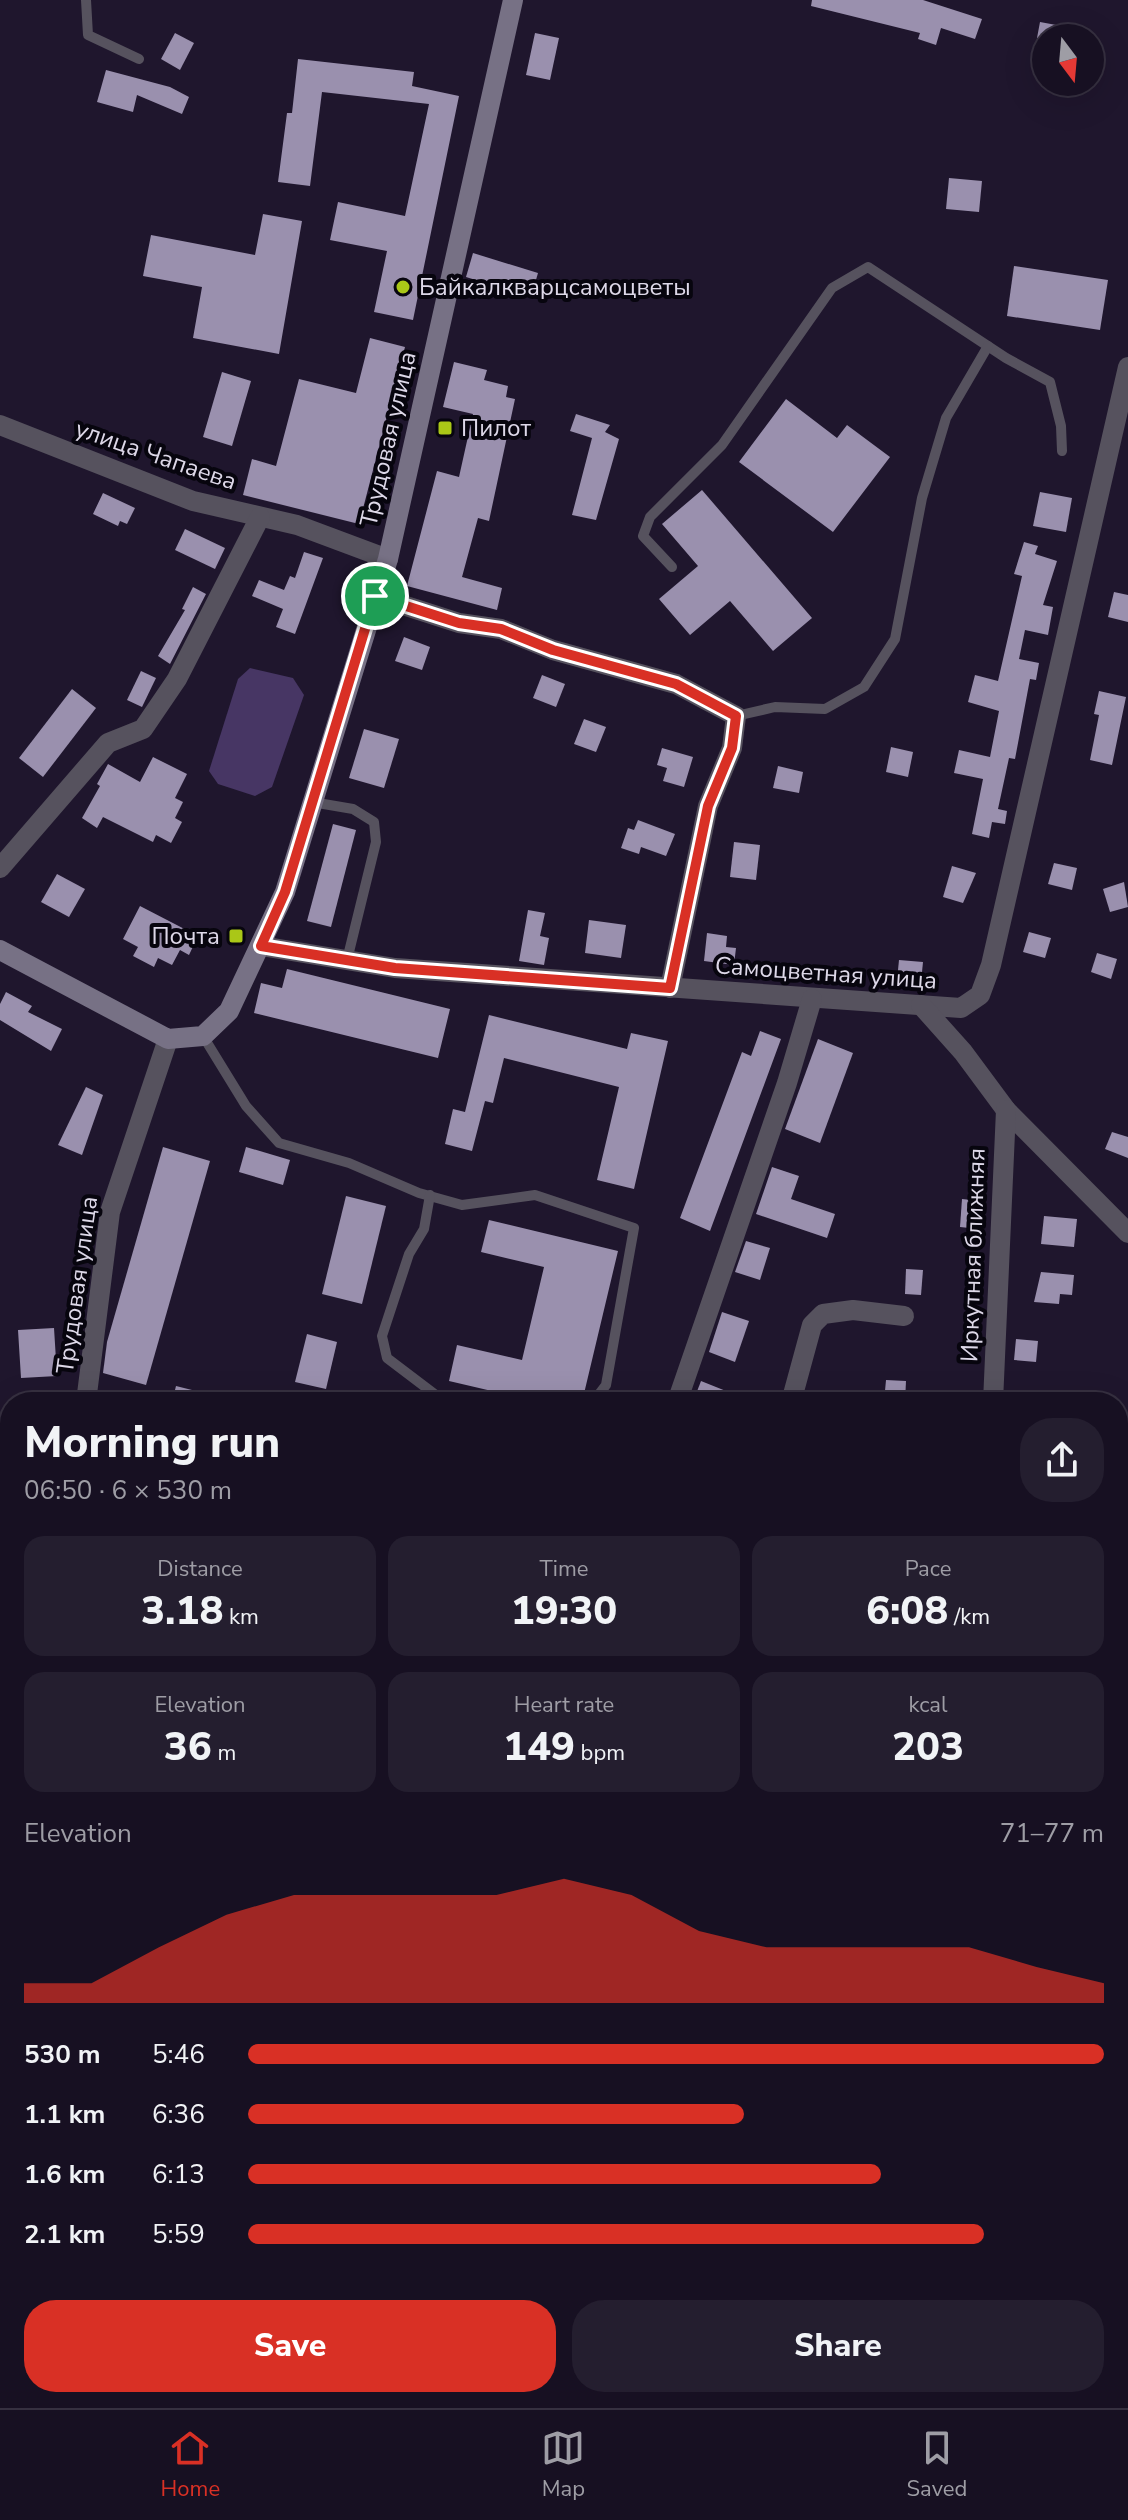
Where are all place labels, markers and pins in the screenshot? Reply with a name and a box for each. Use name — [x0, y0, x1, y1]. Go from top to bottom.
place label: Байкалкварцсамоцветы — [419, 271, 691, 303]
marker: Байкалкварцсамоцветы — [394, 278, 412, 296]
place label: Пилот — [461, 412, 532, 444]
marker: Пилот — [436, 419, 454, 437]
pin — [341, 562, 409, 630]
place label: Почта — [151, 920, 220, 952]
marker: Почта — [227, 927, 245, 945]

